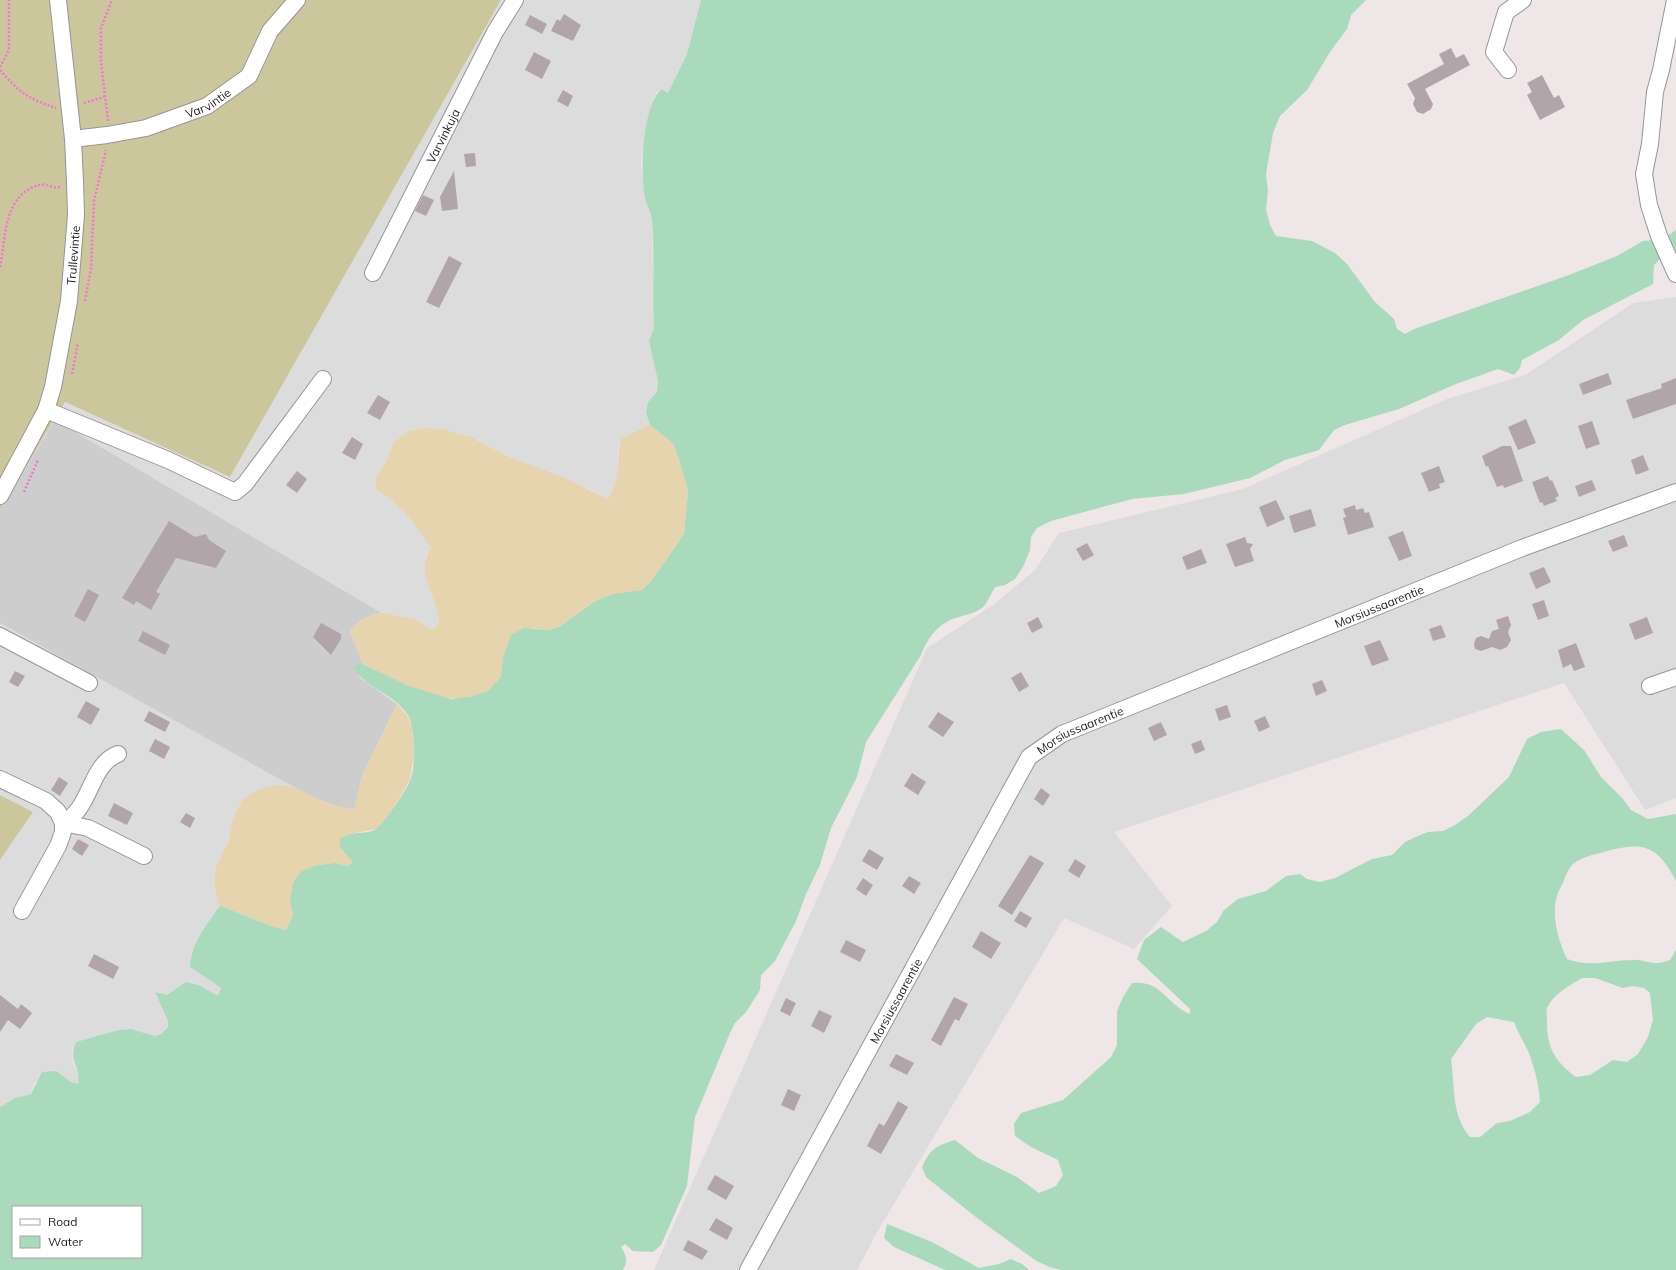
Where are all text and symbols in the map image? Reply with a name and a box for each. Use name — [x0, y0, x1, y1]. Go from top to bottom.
street label: Varvintie — [183, 84, 233, 121]
street label: Varvinkuja — [423, 106, 463, 165]
street label: Trullevintie — [63, 225, 83, 286]
street label: Morsiussaarentie — [1332, 581, 1426, 631]
street label: Morsiussaarentie — [1033, 703, 1125, 757]
street label: Morsiussaarentie — [866, 955, 925, 1046]
legend — [12, 1206, 142, 1258]
text: Road — [48, 1214, 77, 1229]
text: Water — [48, 1234, 84, 1249]

